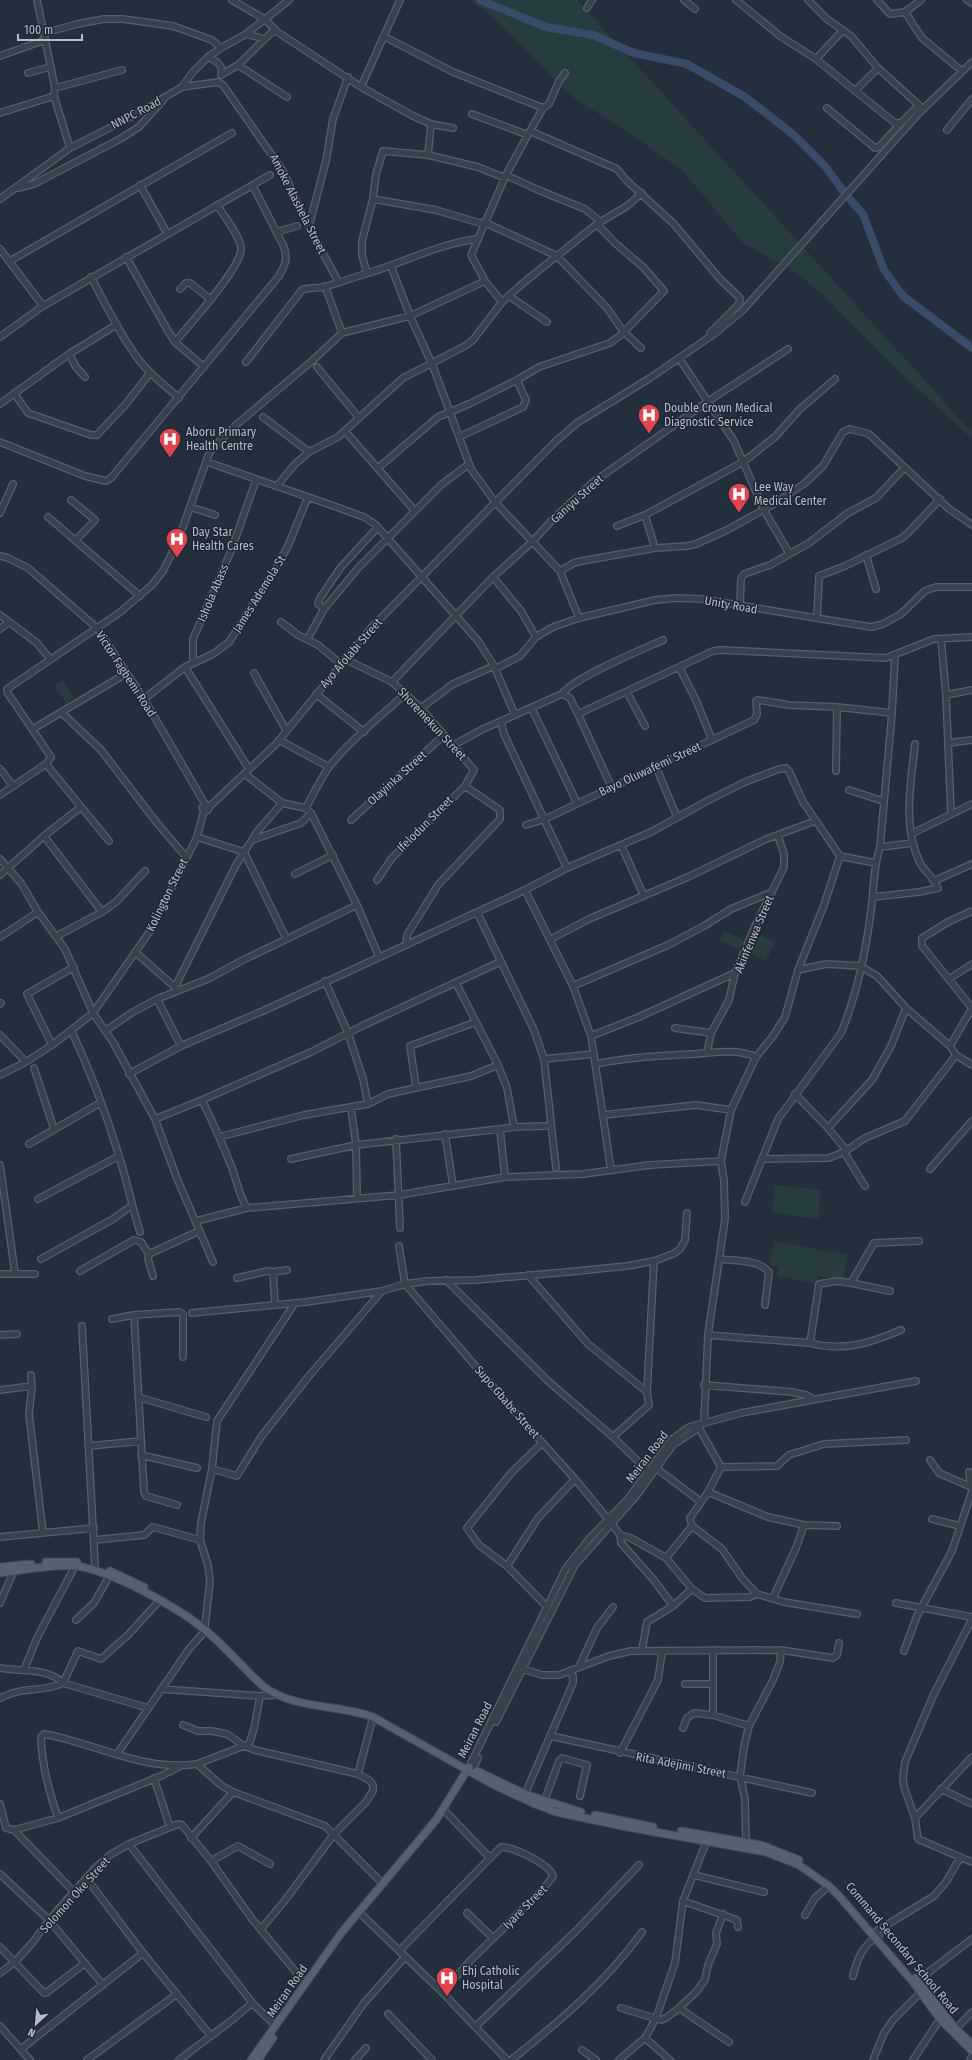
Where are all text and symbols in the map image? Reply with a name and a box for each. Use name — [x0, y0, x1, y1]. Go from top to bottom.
scale bar — [18, 16, 82, 42]
text: 100 m — [24, 23, 53, 37]
street label: NNPC Road — [109, 94, 163, 132]
street label: Amoke Alashela Street — [267, 152, 329, 256]
place label: Double Crown Medical Diagnostic Service — [664, 401, 773, 429]
hospital icon: Double Crown Medical Diagnostic Service — [636, 402, 662, 435]
place label: Aboru Primary Health Centre — [186, 425, 257, 453]
hospital icon: Aboru Primary Health Centre — [157, 426, 183, 459]
street label: Ganiyu Street — [548, 472, 606, 526]
place label: Lee Way Medical Center — [754, 480, 827, 508]
hospital icon: Lee Way Medical Center — [726, 481, 752, 514]
place label: Day Star Health Cares — [192, 525, 254, 553]
hospital icon: Day Star Health Cares — [164, 526, 190, 559]
street label: James Ademola St — [230, 553, 288, 635]
street label: Ishola Abass — [195, 562, 231, 624]
street label: Unity Road — [704, 593, 758, 617]
street label: Ayo Afolabi Street — [317, 615, 385, 691]
street label: Victor Fagbemi Road — [93, 628, 159, 720]
street label: Shoremekun Street — [395, 685, 469, 763]
street label: Bayo Oluwafemi Street — [597, 739, 703, 799]
street label: Olayinka Street — [365, 748, 429, 808]
street label: Ifelodun Street — [394, 793, 456, 855]
street label: Kolington Street — [143, 856, 191, 934]
street label: Akinfenwa Street — [731, 893, 777, 975]
street label: Supo Gbabe Street — [472, 1363, 542, 1441]
street label: Meiran Road — [623, 1428, 671, 1486]
street label: Meiran Road — [455, 1700, 495, 1760]
street label: Rita Adejimi Street — [635, 1749, 727, 1781]
street label: Solomon Oke Street — [37, 1854, 113, 1936]
street label: Command Secondary School Road — [843, 1880, 961, 2016]
street label: Iyare Street — [500, 1882, 550, 1932]
street label: Meiran Road — [264, 1962, 310, 2020]
place label: Ehj Catholic Hospital — [462, 1964, 520, 1992]
hospital icon: Ehj Catholic Hospital — [434, 1965, 460, 1998]
north arrow — [16, 2004, 56, 2044]
text: N — [26, 2025, 38, 2040]

